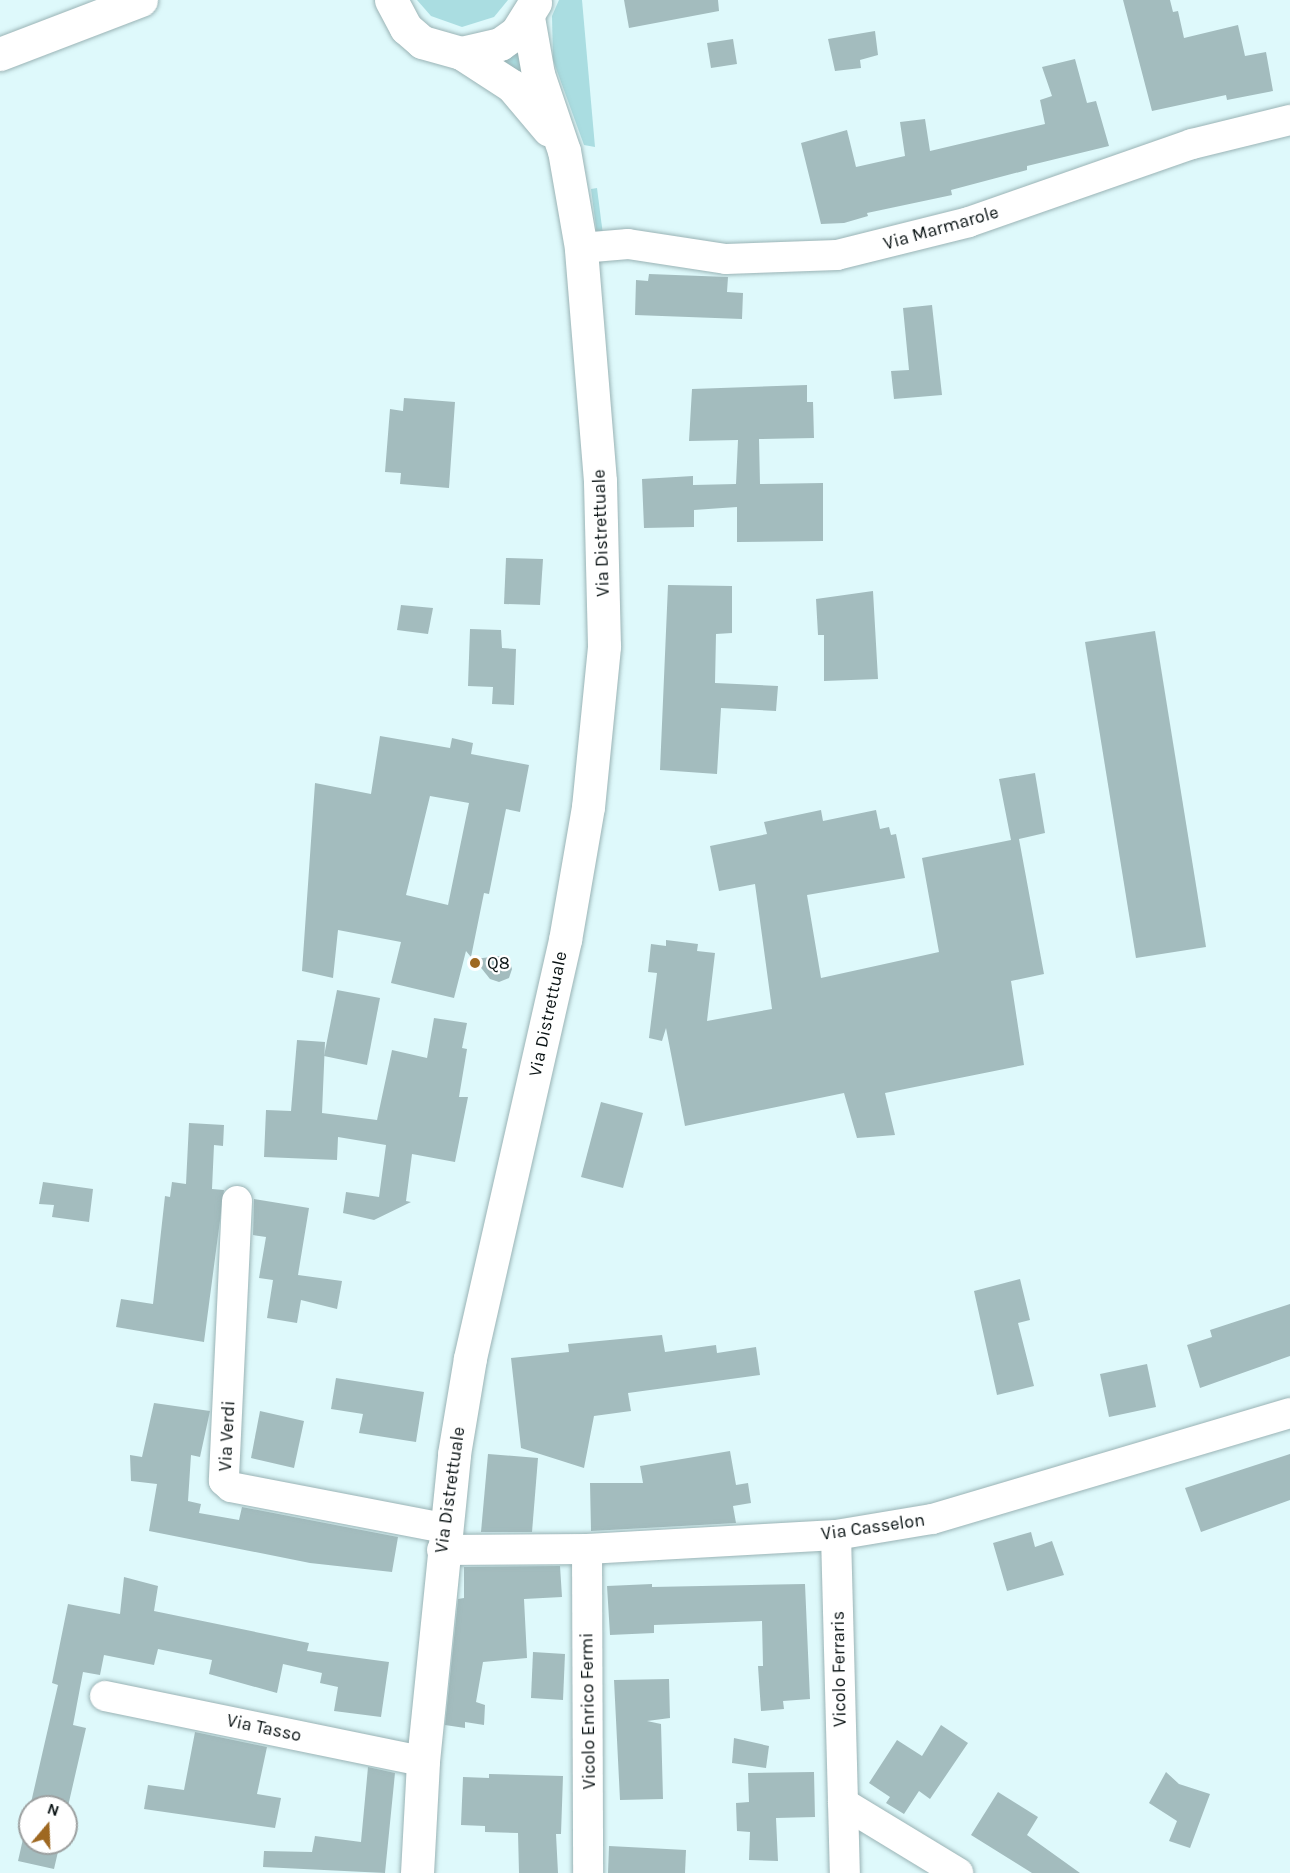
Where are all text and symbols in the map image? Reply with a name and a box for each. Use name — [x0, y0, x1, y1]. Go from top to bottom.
street label: Via Marmarole — [881, 201, 1001, 255]
street label: Via Distrettuale — [588, 469, 614, 597]
street label: Via Distrettuale — [524, 949, 572, 1079]
place label: Q8 — [487, 952, 510, 974]
marker: Q8 — [468, 956, 482, 970]
street label: Via Verdi — [214, 1400, 240, 1472]
street label: Via Distrettuale — [430, 1425, 470, 1555]
street label: Via Casselon — [820, 1509, 926, 1545]
street label: Vicolo Ferraris — [827, 1611, 851, 1727]
street label: Vicolo Enrico Fermi — [576, 1632, 600, 1790]
street label: Via Tasso — [225, 1710, 303, 1746]
north arrow — [18, 1795, 78, 1855]
text: N — [45, 1799, 62, 1820]

